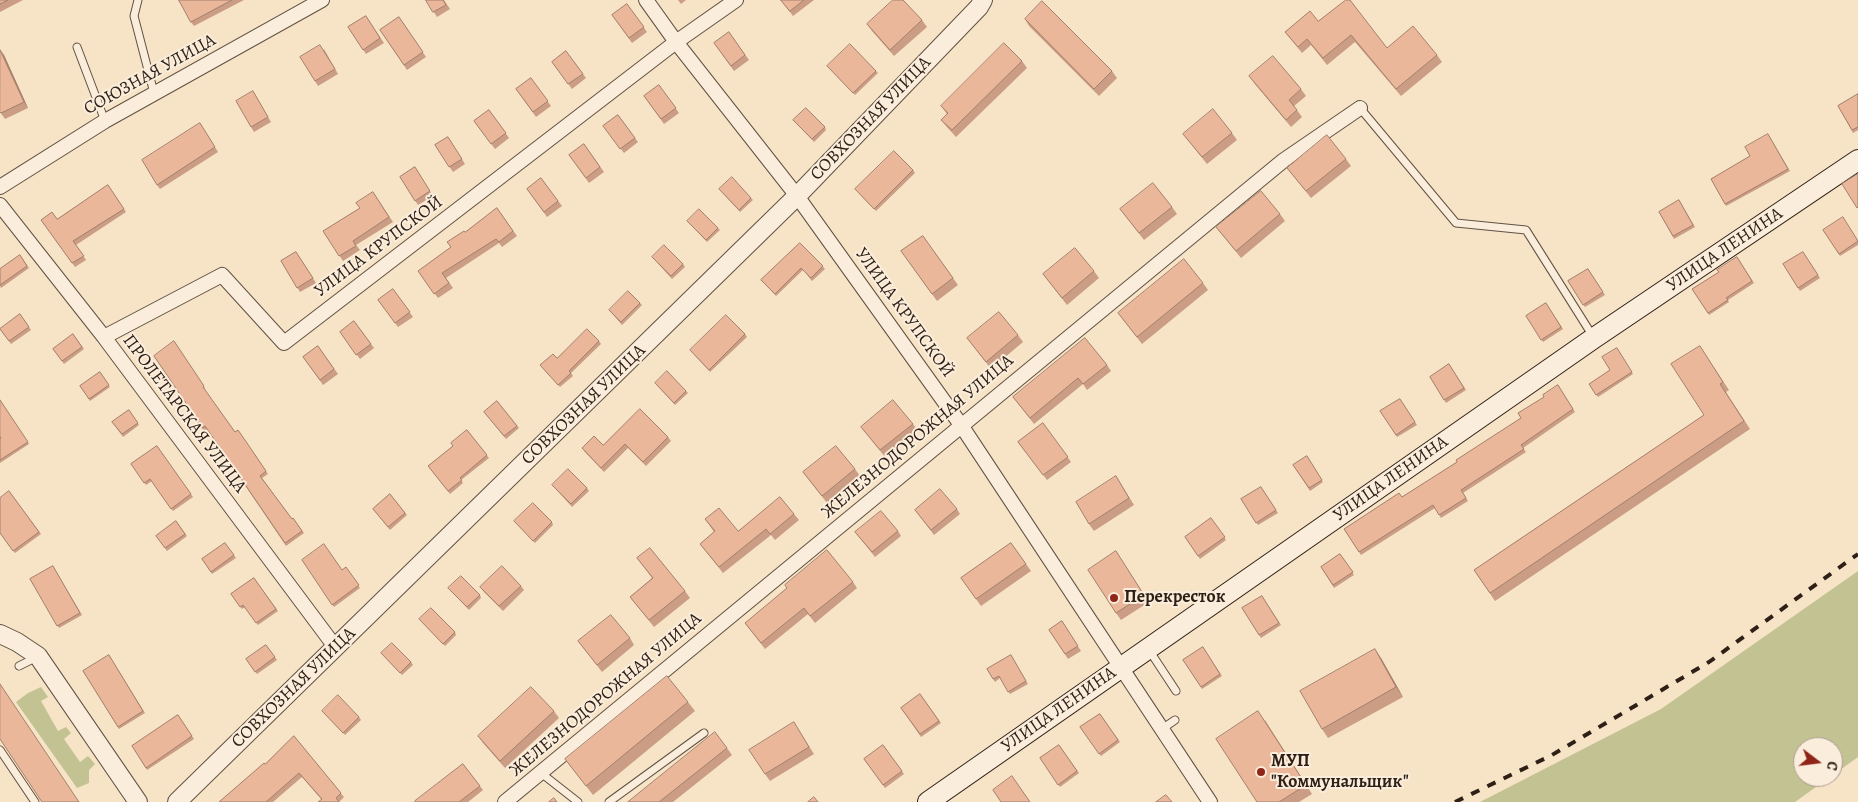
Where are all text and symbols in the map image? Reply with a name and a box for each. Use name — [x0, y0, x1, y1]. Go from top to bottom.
street label: СОЮЗНАЯ УЛИЦА — [80, 30, 220, 120]
street label: СОВХОЗНАЯ УЛИЦА — [806, 52, 936, 186]
street label: УЛИЦА КРУПСКОЙ — [311, 192, 447, 302]
street label: УЛИЦА ЛЕНИНА — [1663, 203, 1787, 297]
street label: УЛИЦА КРУПСКОЙ — [850, 244, 958, 382]
street label: ПРОЛЕТАРСКАЯ УЛИЦА — [117, 331, 251, 497]
street label: СОВХОЗНАЯ УЛИЦА — [517, 340, 651, 470]
street label: ЖЕЛЕЗНОДОРОЖНАЯ УЛИЦА — [818, 350, 1018, 524]
street label: УЛИЦА ЛЕНИНА — [1329, 431, 1453, 527]
place label: Перекресток — [1124, 587, 1225, 609]
marker: Перекресток — [1108, 592, 1120, 604]
street label: ЖЕЛЕЗНОДОРОЖНАЯ УЛИЦА — [506, 608, 706, 782]
street label: СОВХОЗНАЯ УЛИЦА — [227, 623, 361, 753]
street label: УЛИЦА ЛЕНИНА — [997, 662, 1121, 758]
north arrow — [1793, 737, 1843, 787]
place label: МУП "Коммунальщик" — [1271, 751, 1409, 794]
text: С — [1822, 759, 1842, 772]
marker: МУП "Коммунальщик" — [1255, 766, 1267, 778]

